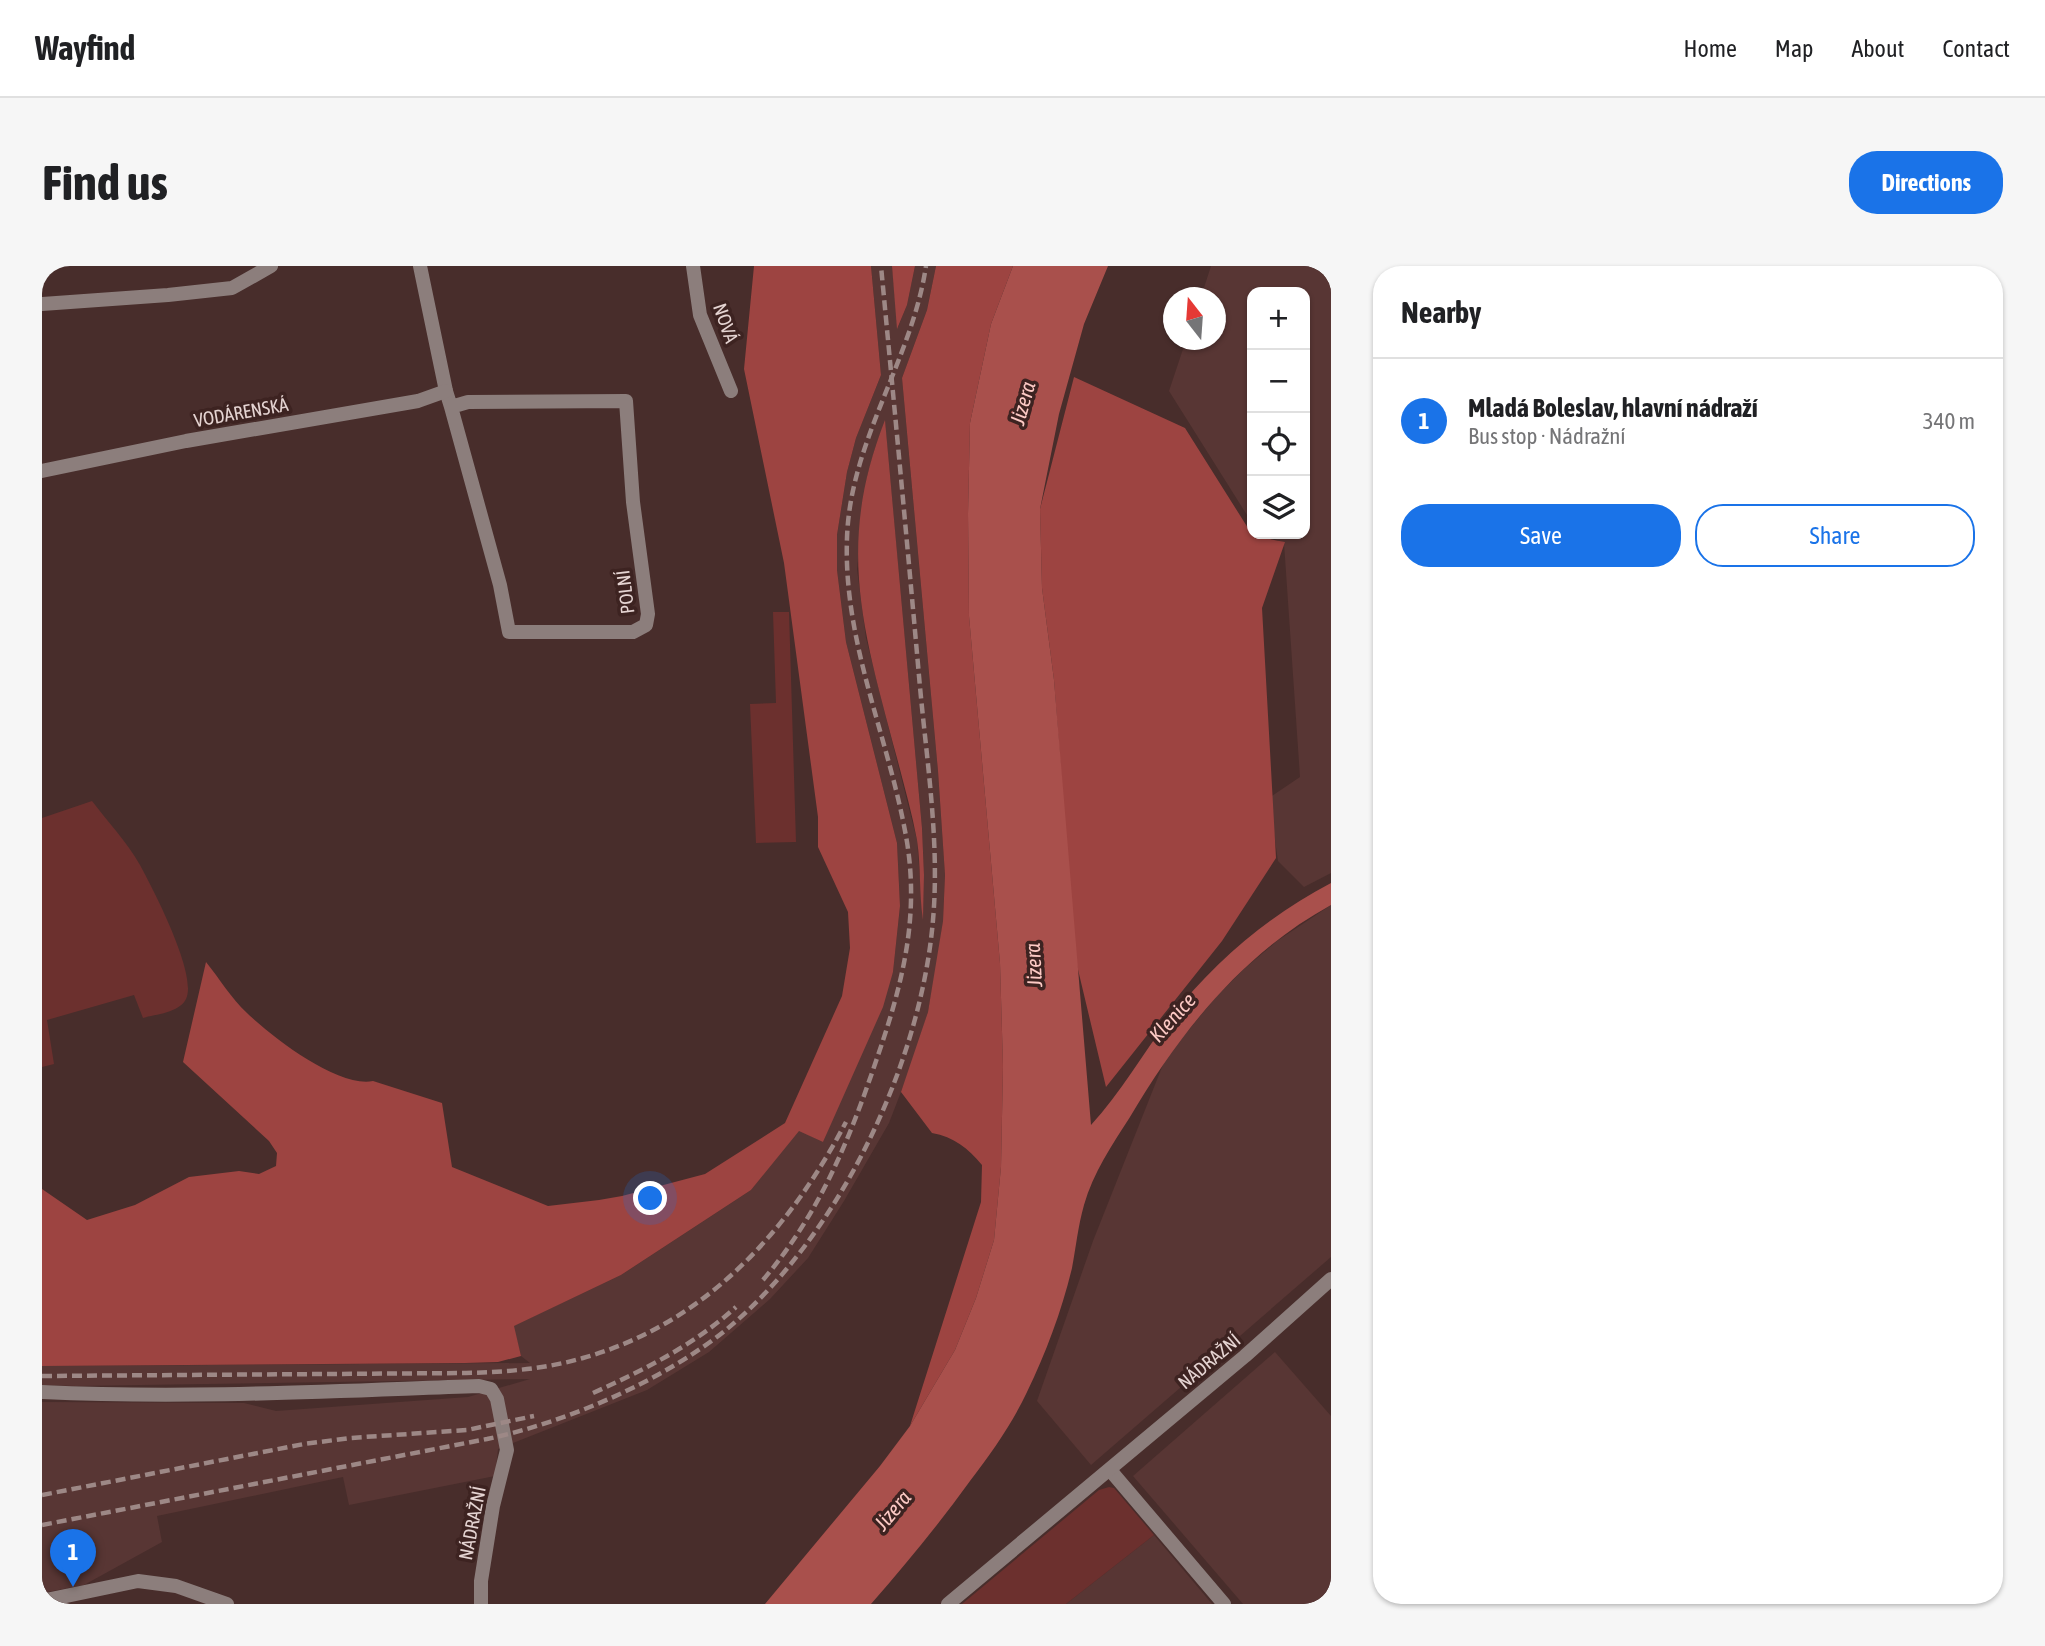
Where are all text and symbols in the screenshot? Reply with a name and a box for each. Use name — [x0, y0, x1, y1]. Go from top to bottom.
text: Wayfind — [35, 29, 135, 67]
text: Home — [1683, 35, 1737, 62]
text: Map — [1775, 35, 1813, 62]
text: About — [1851, 35, 1904, 62]
text: Contact — [1942, 35, 2010, 62]
button: Directions — [1849, 151, 2003, 214]
text: Find us — [42, 154, 168, 210]
north arrow — [1163, 287, 1226, 350]
map controls — [1247, 287, 1310, 539]
button: + — [1247, 287, 1310, 350]
text: Nearby — [1401, 295, 1481, 329]
street label: NOVÁ — [709, 300, 743, 346]
button: − — [1247, 350, 1310, 413]
water label: Jizera — [1004, 378, 1040, 428]
street label: VODÁRENSKÁ — [192, 393, 291, 431]
text: Mladá Boleslav, hlavní nádraží — [1468, 393, 1758, 423]
text: 1 — [1419, 408, 1429, 434]
text: 340 m — [1923, 408, 1975, 434]
button: locate — [1247, 413, 1310, 476]
text: Bus stop · Nádražní — [1468, 423, 1626, 449]
button: layers — [1247, 476, 1310, 539]
button: Save — [1401, 504, 1681, 567]
button: Share — [1695, 504, 1975, 567]
street label: POLNÍ — [611, 569, 639, 615]
water label: Jizera — [1020, 942, 1046, 988]
water label: Klenice — [1144, 988, 1200, 1046]
your location — [633, 1181, 667, 1215]
street label: NÁDRAŽNÍ — [1173, 1329, 1245, 1393]
street label: NÁDRAŽNÍ — [454, 1484, 490, 1562]
water label: Jizera — [868, 1485, 915, 1535]
pin: 1 — [50, 1529, 96, 1587]

